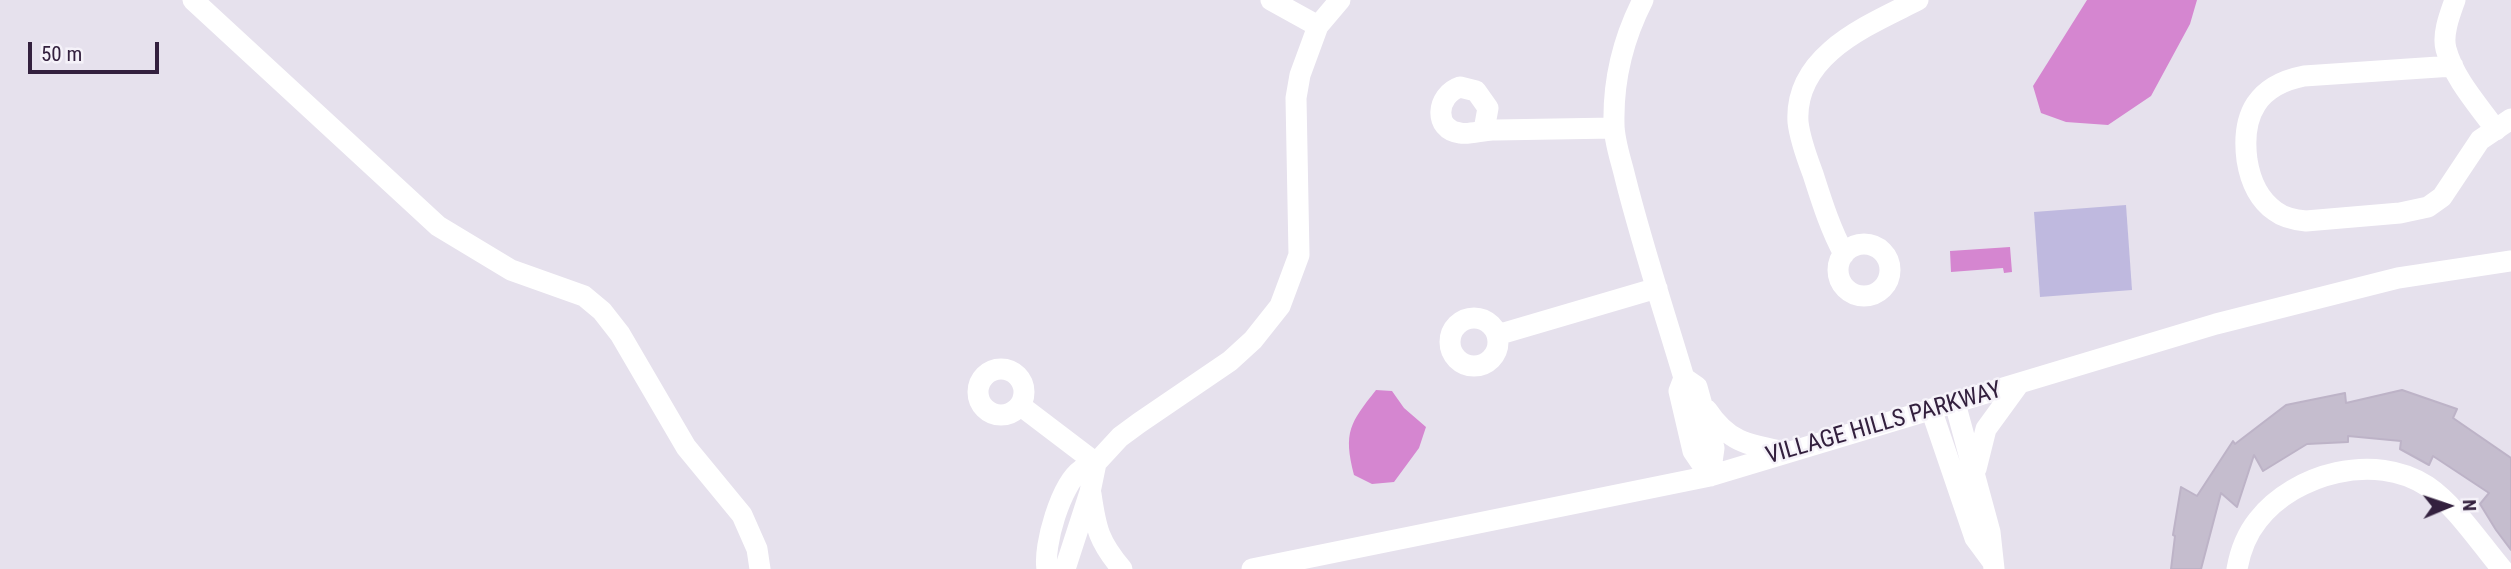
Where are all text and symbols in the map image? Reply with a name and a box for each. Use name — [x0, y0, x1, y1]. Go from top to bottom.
scale bar — [32, 28, 163, 72]
text: 50 m — [41, 42, 82, 66]
street label: VILLAGE HILLS PARKWAY — [1763, 377, 2005, 471]
north arrow — [2413, 471, 2483, 541]
text: N — [2458, 499, 2481, 511]

